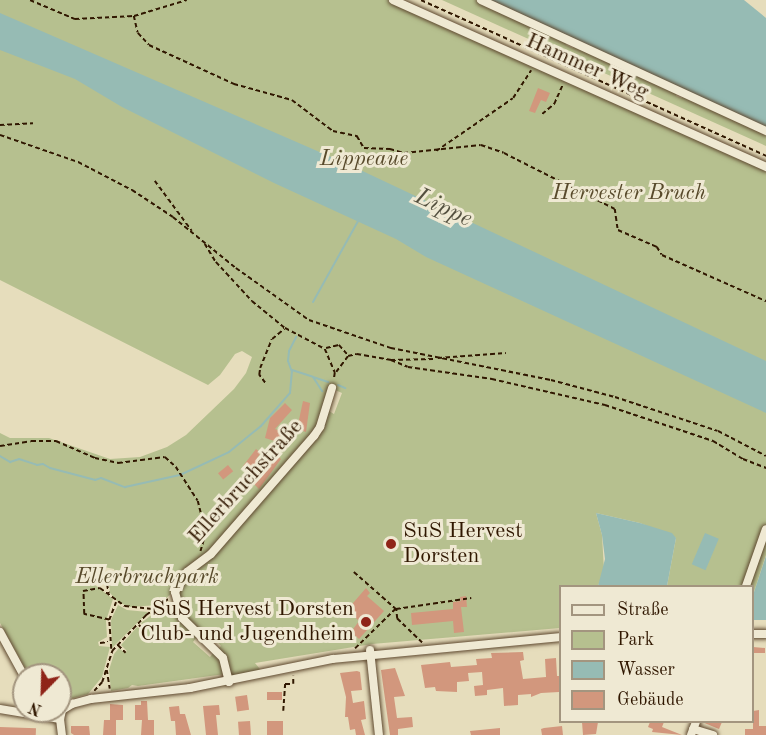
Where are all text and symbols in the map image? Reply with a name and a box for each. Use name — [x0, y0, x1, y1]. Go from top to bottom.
street label: Hammer Weg — [521, 28, 653, 106]
park label: Lippeaue — [320, 147, 408, 173]
park label: Hervester Bruch — [552, 181, 706, 207]
water label: Lippe — [410, 183, 476, 235]
street label: Ellerbruchstraße — [183, 414, 309, 550]
place label: SuS Hervest Dorsten — [403, 518, 523, 570]
marker: SuS Hervest Dorsten — [384, 537, 398, 551]
park label: Ellerbruchpark — [75, 565, 219, 591]
legend — [559, 585, 754, 723]
place label: SuS Hervest Dorsten Club- und Jugendheim — [140, 596, 354, 648]
text: Straße — [617, 601, 668, 619]
marker: SuS Hervest Dorsten Club- und Jugendheim — [359, 615, 373, 629]
text: Park — [617, 631, 654, 649]
text: Wasser — [617, 661, 675, 679]
north arrow — [12, 663, 72, 723]
text: Gebäude — [617, 691, 684, 709]
text: N — [27, 698, 45, 717]

